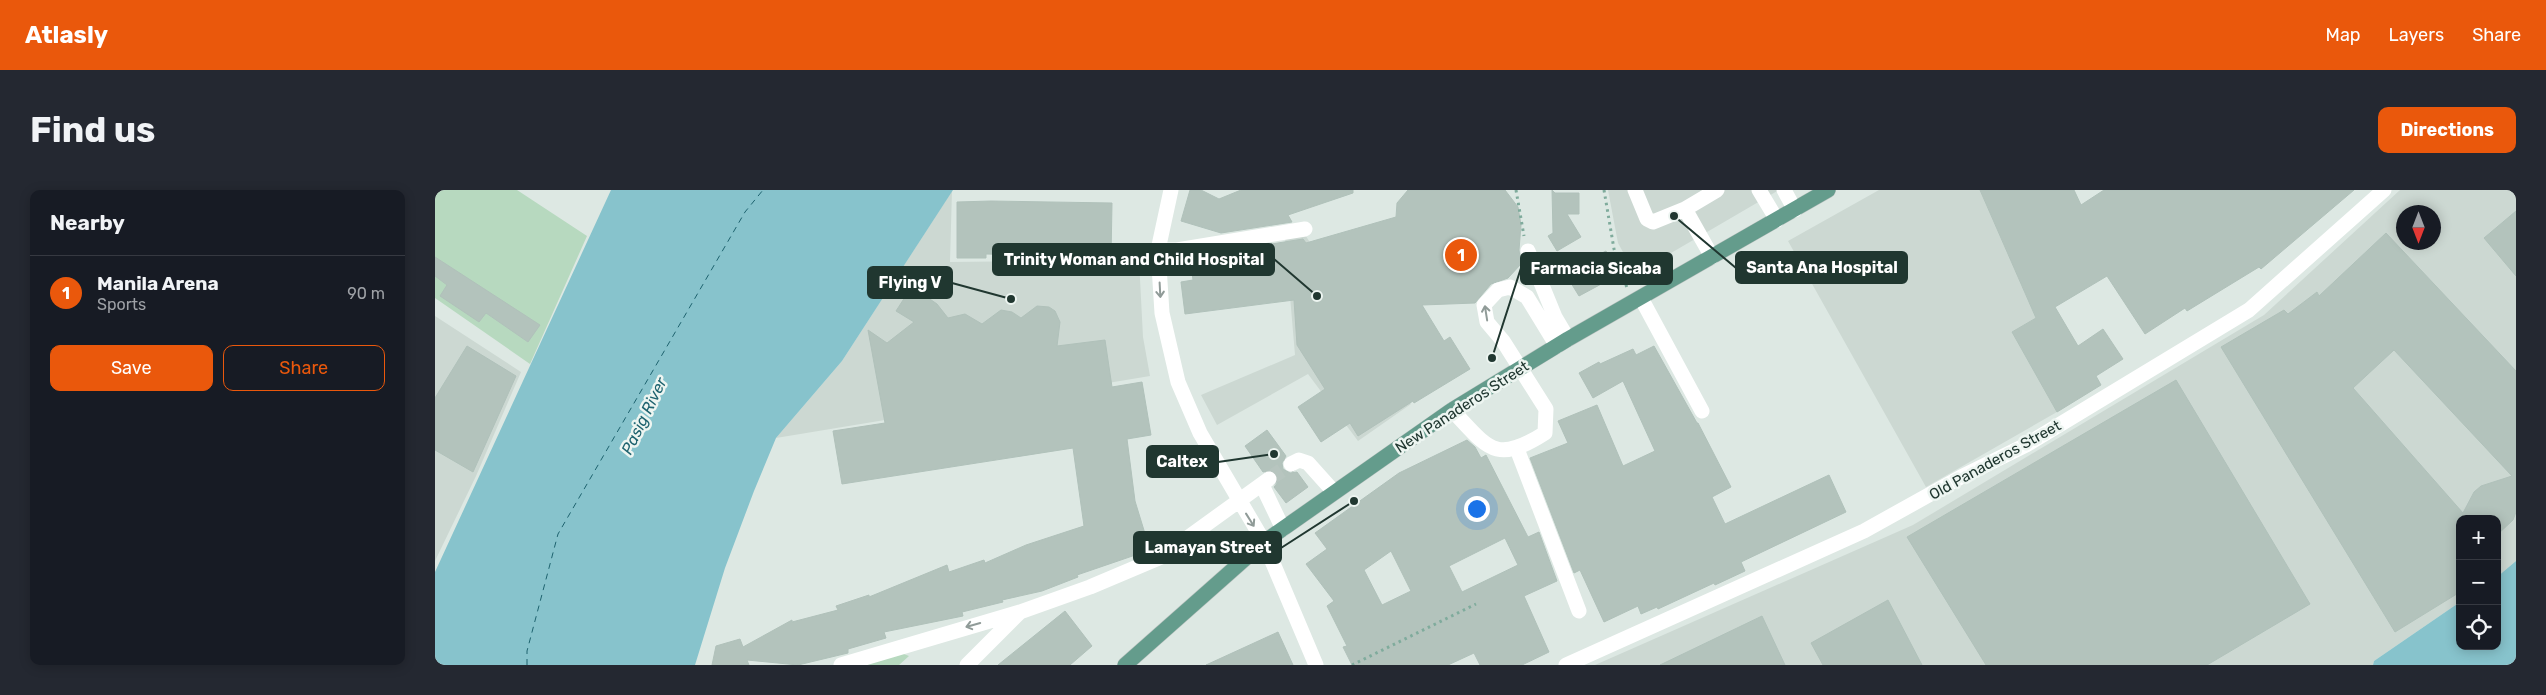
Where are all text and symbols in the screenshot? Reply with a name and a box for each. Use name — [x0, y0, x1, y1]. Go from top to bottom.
text: Atlasly — [25, 21, 108, 49]
text: Map — [2326, 24, 2361, 46]
text: Layers — [2389, 24, 2444, 46]
text: Share — [2472, 24, 2521, 46]
button: Directions — [2378, 107, 2516, 153]
text: Find us — [30, 109, 155, 151]
north arrow — [2396, 205, 2441, 250]
text: Nearby — [50, 210, 125, 235]
pin: 1 — [1445, 236, 1477, 274]
callout: Trinity Woman and Child Hospital — [993, 244, 1274, 275]
text: Trinity Woman and Child Hospital — [1004, 250, 1264, 269]
callout: Santa Ana Hospital — [1736, 252, 1907, 283]
callout: Farmacia Sicaba — [1521, 253, 1672, 284]
text: Santa Ana Hospital — [1746, 258, 1898, 277]
text: Farmacia Sicaba — [1531, 259, 1661, 278]
callout: Flying V — [868, 267, 952, 298]
text: Manila Arena — [97, 272, 219, 295]
text: Flying V — [878, 273, 942, 292]
one-way arrow — [1156, 282, 1165, 298]
text: 1 — [62, 284, 70, 303]
text: 90 m — [347, 284, 385, 303]
text: Sports — [97, 295, 146, 314]
one-way arrow — [1481, 305, 1491, 321]
button: Save — [50, 345, 213, 391]
button: Share — [223, 345, 385, 391]
street label: New Panaderos Street — [1392, 357, 1532, 457]
water label: Pasig River — [617, 374, 671, 458]
street label: Old Panaderos Street — [1926, 416, 2064, 504]
callout: Caltex — [1147, 446, 1218, 477]
text: Caltex — [1156, 452, 1208, 471]
your location — [1464, 496, 1490, 522]
one-way arrow — [1245, 513, 1255, 527]
map controls — [2456, 515, 2501, 650]
button: + — [2456, 515, 2501, 560]
callout: Lamayan Street — [1134, 532, 1281, 563]
text: Lamayan Street — [1145, 538, 1272, 557]
button: − — [2456, 560, 2501, 605]
button: locate — [2456, 605, 2501, 650]
one-way arrow — [965, 621, 981, 631]

